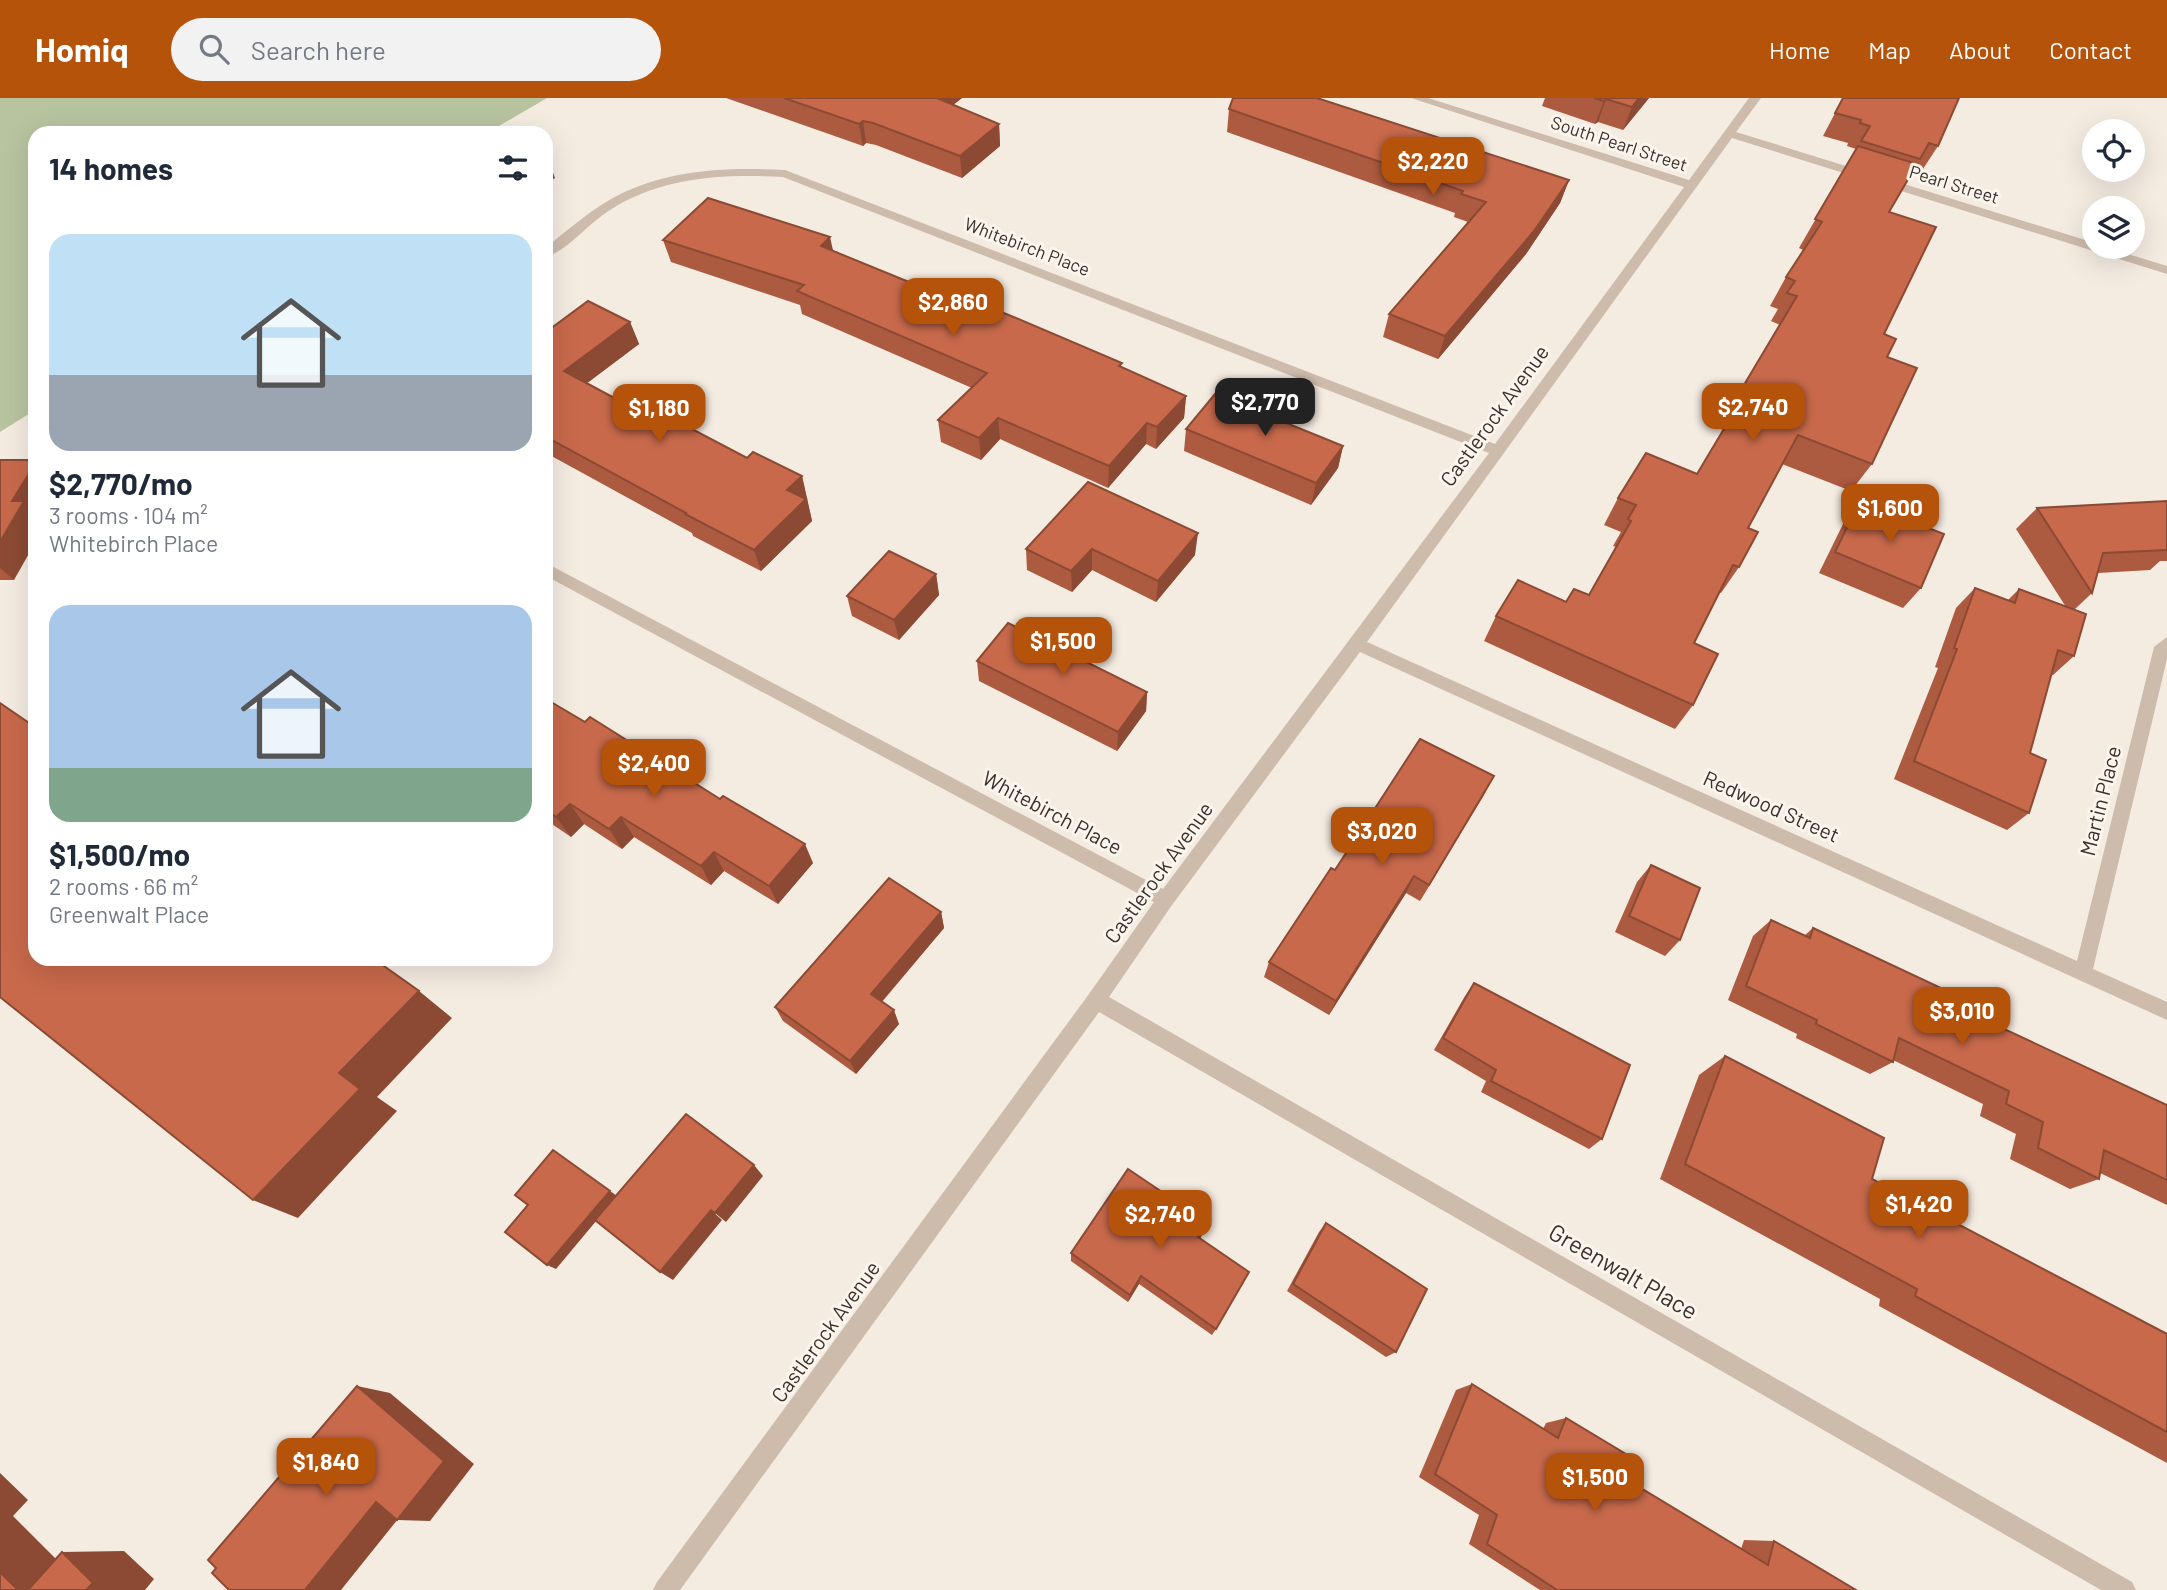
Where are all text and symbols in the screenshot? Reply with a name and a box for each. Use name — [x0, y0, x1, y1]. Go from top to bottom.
search box — [171, 18, 661, 81]
text: Homiq — [35, 29, 129, 69]
icon: search — [195, 30, 233, 68]
text: Search here — [251, 34, 386, 65]
text: Home — [1769, 35, 1830, 64]
text: Map — [1868, 35, 1911, 64]
text: About — [1949, 35, 2011, 64]
text: Contact — [2049, 35, 2132, 64]
street label: South Pearl Street — [1548, 111, 1690, 175]
map controls — [2082, 119, 2145, 259]
button: locate — [2082, 119, 2145, 182]
pin: $2,220 — [1376, 138, 1490, 197]
text: $2,220 — [1397, 146, 1469, 174]
icon: filters — [494, 149, 532, 187]
text: 14 homes — [49, 150, 173, 186]
street label: Pearl Street — [1907, 160, 2002, 208]
button: layers — [2082, 196, 2145, 259]
street label: Whitebirch Place — [962, 212, 1093, 280]
pin: $2,860 — [896, 278, 1010, 338]
icon: home — [228, 280, 354, 406]
text: $2,860 — [918, 287, 988, 315]
street label: Castlerock Avenue — [1434, 340, 1553, 491]
pin: $2,770 — [1208, 378, 1322, 438]
pin: $1,180 — [602, 384, 716, 444]
pin: $2,740 — [1696, 384, 1810, 443]
text: $2,770 — [1231, 387, 1299, 415]
text: $2,740 — [1718, 392, 1788, 420]
text: $1,180 — [628, 393, 690, 421]
text: $2,770/mo — [49, 465, 193, 501]
pin: $1,600 — [1833, 484, 1947, 544]
text: $1,600 — [1857, 493, 1923, 521]
text: 3 rooms · 104 m² — [49, 501, 208, 529]
text: Whitebirch Place — [49, 529, 218, 557]
pin: $1,500 — [1006, 618, 1120, 677]
text: $1,500 — [1030, 626, 1096, 654]
icon: home — [228, 651, 354, 777]
pin: $2,400 — [597, 740, 711, 799]
street label: Martin Place — [2074, 743, 2125, 858]
text: $2,400 — [618, 748, 690, 776]
street label: Whitebirch Place — [979, 764, 1127, 859]
street label: Redwood Street — [1700, 764, 1843, 847]
street label: Castlerock Avenue — [1098, 797, 1217, 948]
pin: $3,020 — [1325, 808, 1439, 867]
text: $3,020 — [1347, 816, 1417, 844]
text: $1,500/mo — [49, 836, 190, 872]
text: 2 rooms · 66 m² — [49, 872, 198, 900]
text: Greenwalt Place — [49, 900, 209, 928]
pin: $3,010 — [1905, 988, 2019, 1047]
text: $3,010 — [1929, 996, 1995, 1024]
pin: $1,420 — [1862, 1180, 1976, 1240]
text: $1,420 — [1885, 1189, 1953, 1217]
pin: $2,740 — [1103, 1190, 1217, 1250]
text: $2,740 — [1125, 1199, 1195, 1227]
street label: Greenwalt Place — [1544, 1216, 1703, 1325]
street label: Castlerock Avenue — [765, 1256, 884, 1407]
pin: $1,840 — [269, 1438, 383, 1498]
text: $1,840 — [293, 1447, 359, 1475]
pin: $1,500 — [1538, 1454, 1652, 1513]
text: $1,500 — [1562, 1462, 1628, 1490]

